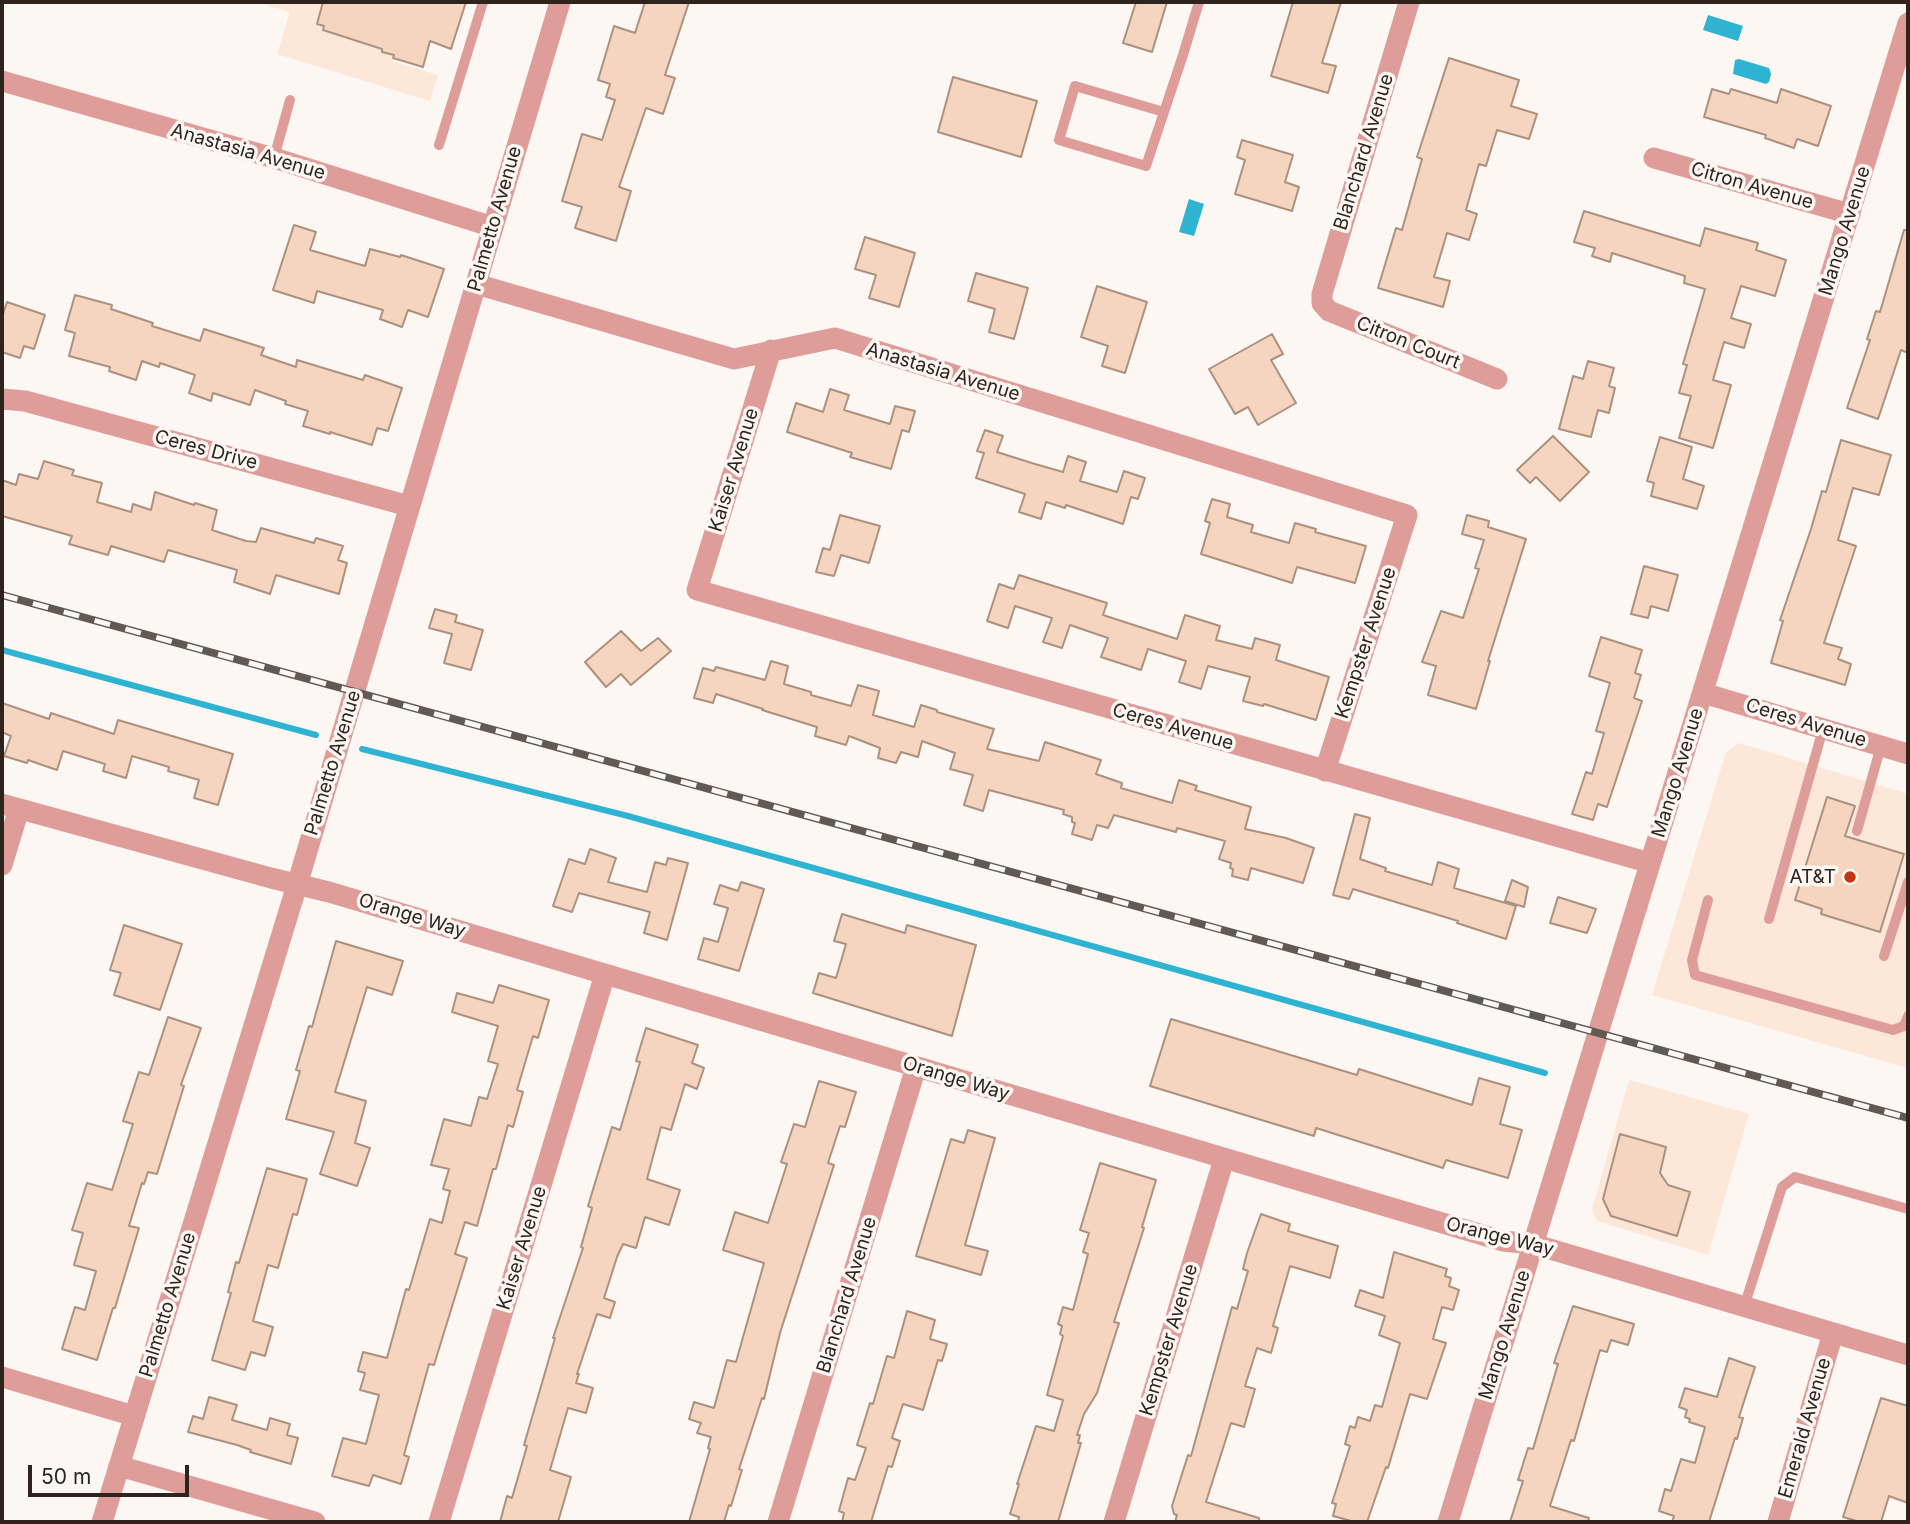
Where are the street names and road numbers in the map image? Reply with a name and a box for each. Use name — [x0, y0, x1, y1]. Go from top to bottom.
street label: Blanchard Avenue — [1329, 71, 1399, 233]
street label: Anastasia Avenue — [168, 119, 328, 185]
street label: Palmetto Avenue — [463, 144, 527, 294]
street label: Citron Avenue — [1688, 158, 1816, 214]
street label: Mango Avenue — [1814, 164, 1876, 298]
street label: Citron Court — [1353, 312, 1463, 374]
street label: Anastasia Avenue — [863, 338, 1023, 406]
street label: Kaiser Avenue — [704, 405, 764, 535]
street label: Ceres Drive — [152, 425, 260, 475]
street label: Kempster Avenue — [1331, 564, 1401, 722]
street label: Palmetto Avenue — [300, 688, 366, 838]
street label: Ceres Avenue — [1743, 694, 1869, 752]
street label: Ceres Avenue — [1110, 699, 1236, 755]
street label: Mango Avenue — [1647, 706, 1709, 840]
street label: Orange Way — [356, 889, 468, 943]
street label: Orange Way — [900, 1052, 1012, 1106]
street label: Kaiser Avenue — [492, 1183, 552, 1313]
street label: Orange Way — [1444, 1213, 1556, 1261]
street label: Blanchard Avenue — [812, 1214, 882, 1376]
street label: Palmetto Avenue — [135, 1230, 201, 1380]
street label: Kempster Avenue — [1135, 1261, 1203, 1419]
street label: Mango Avenue — [1474, 1268, 1536, 1402]
street label: Emerald Avenue — [1774, 1355, 1836, 1501]

